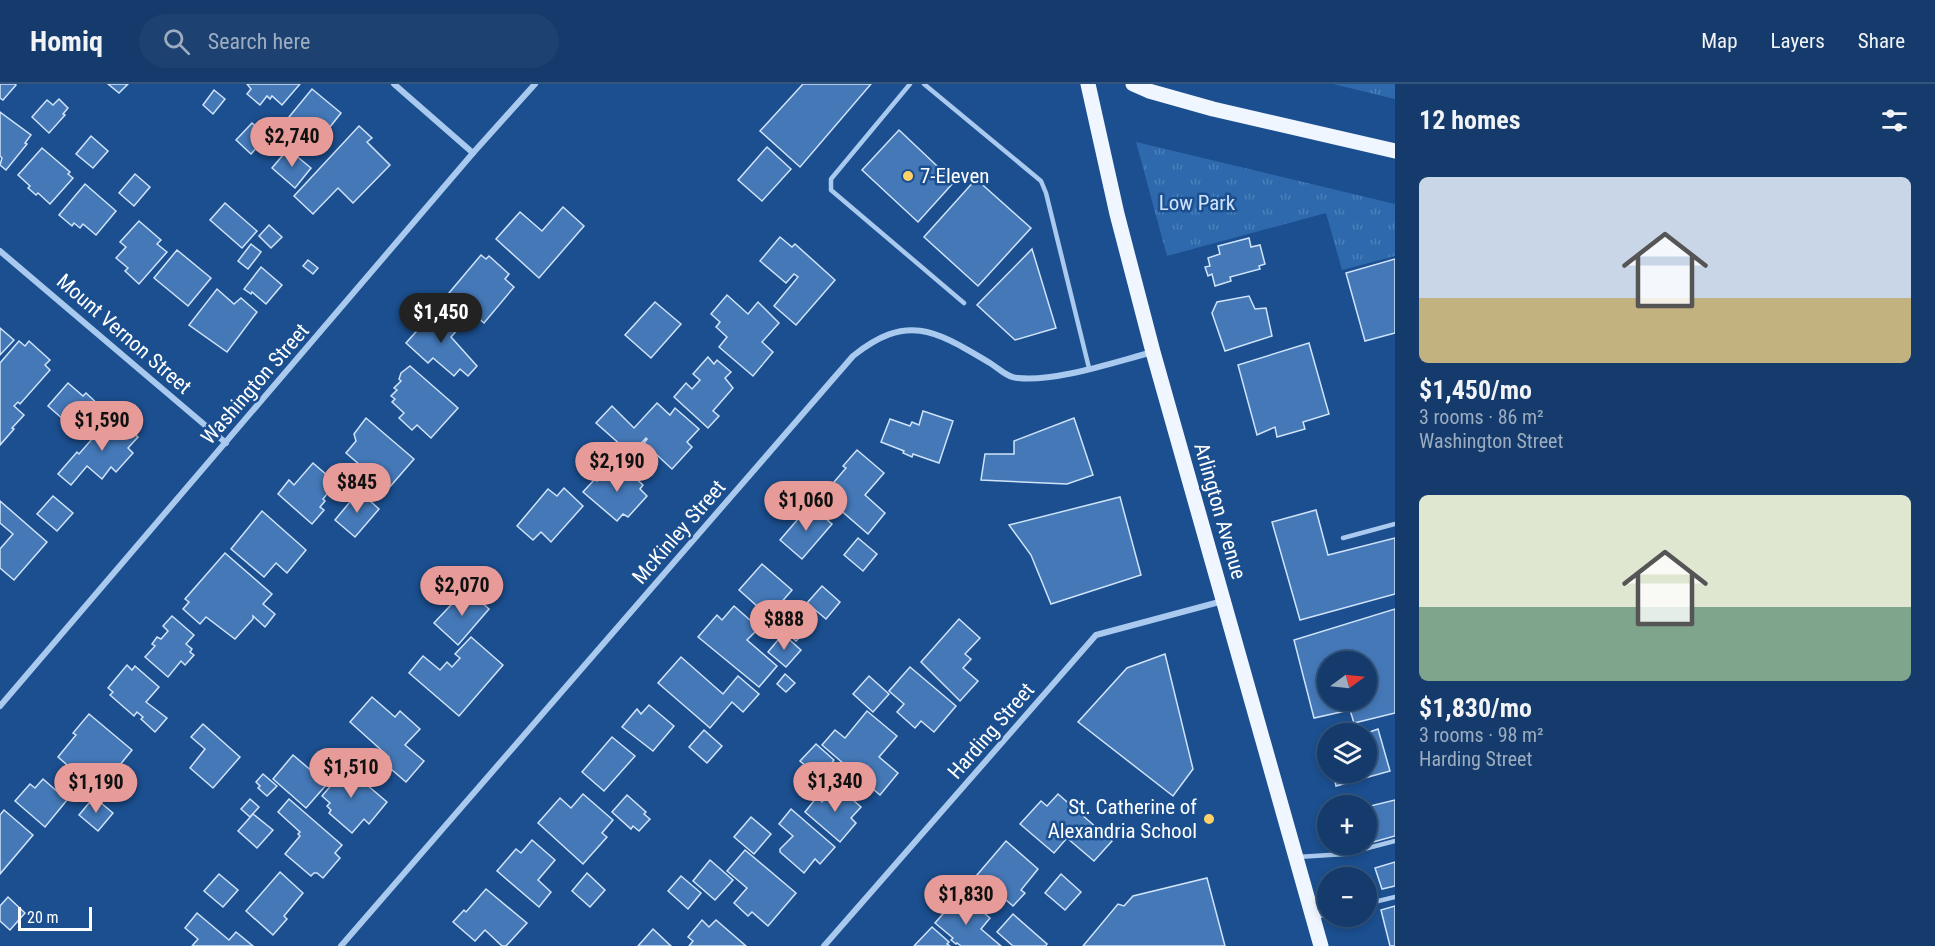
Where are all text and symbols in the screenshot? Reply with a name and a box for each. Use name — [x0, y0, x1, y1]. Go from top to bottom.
search box — [139, 14, 559, 68]
text: Homiq — [30, 25, 103, 58]
icon: search — [160, 25, 193, 58]
text: Search here — [208, 29, 310, 54]
text: Map — [1701, 29, 1738, 53]
text: Layers — [1771, 29, 1825, 53]
text: Share — [1858, 29, 1905, 53]
icon: filters — [1878, 104, 1911, 137]
text: 12 homes — [1419, 105, 1521, 135]
pin: $2,740 — [243, 117, 341, 168]
text: $2,740 — [264, 124, 320, 148]
place label: 7-Eleven — [920, 164, 989, 188]
marker: 7-Eleven — [901, 169, 915, 183]
park label: Low Park — [1159, 191, 1236, 215]
icon: home — [1611, 216, 1719, 324]
street label: Mount Vernon Street — [52, 269, 196, 399]
pin: $1,450 — [392, 293, 490, 344]
text: $1,450 — [413, 300, 469, 324]
street label: Washington Street — [196, 319, 314, 449]
text: $1,450/mo — [1419, 375, 1532, 405]
pin: $1,590 — [53, 401, 151, 452]
text: 3 rooms · 86 m² — [1419, 405, 1544, 429]
text: $1,590 — [74, 408, 130, 432]
text: Washington Street — [1419, 429, 1563, 453]
street label: Arlington Avenue — [1189, 440, 1251, 582]
pin: $2,190 — [568, 442, 666, 493]
text: $2,190 — [589, 449, 645, 473]
pin: $845 — [321, 463, 393, 514]
text: $845 — [337, 470, 377, 494]
street label: McKinley Street — [628, 475, 730, 589]
pin: $1,060 — [757, 481, 855, 532]
text: $1,060 — [778, 488, 834, 512]
icon: home — [1611, 534, 1719, 642]
pin: $2,070 — [413, 566, 511, 617]
text: $2,070 — [434, 573, 490, 597]
pin: $888 — [748, 600, 820, 651]
text: $888 — [764, 607, 804, 631]
north arrow — [1317, 651, 1377, 711]
map controls — [1317, 651, 1377, 927]
street label: Harding Street — [943, 678, 1039, 784]
text: $1,830/mo — [1419, 693, 1532, 723]
button: layers — [1317, 723, 1377, 783]
text: 3 rooms · 98 m² — [1419, 723, 1544, 747]
text: Harding Street — [1419, 747, 1532, 771]
pin: $1,510 — [302, 748, 400, 799]
text: $1,510 — [323, 755, 379, 779]
pin: $1,340 — [786, 762, 884, 813]
pin: $1,190 — [47, 763, 145, 814]
text: $1,340 — [807, 769, 863, 793]
text: $1,190 — [68, 770, 124, 794]
place label: St. Catherine of Alexandria School — [1048, 795, 1197, 843]
button: + — [1317, 795, 1377, 855]
marker: St. Catherine of Alexandria School — [1202, 812, 1216, 826]
button: − — [1317, 867, 1377, 927]
pin: $1,830 — [917, 875, 1015, 926]
text: $1,830 — [938, 882, 994, 906]
scale bar — [18, 904, 92, 932]
text: 20 m — [27, 908, 59, 927]

